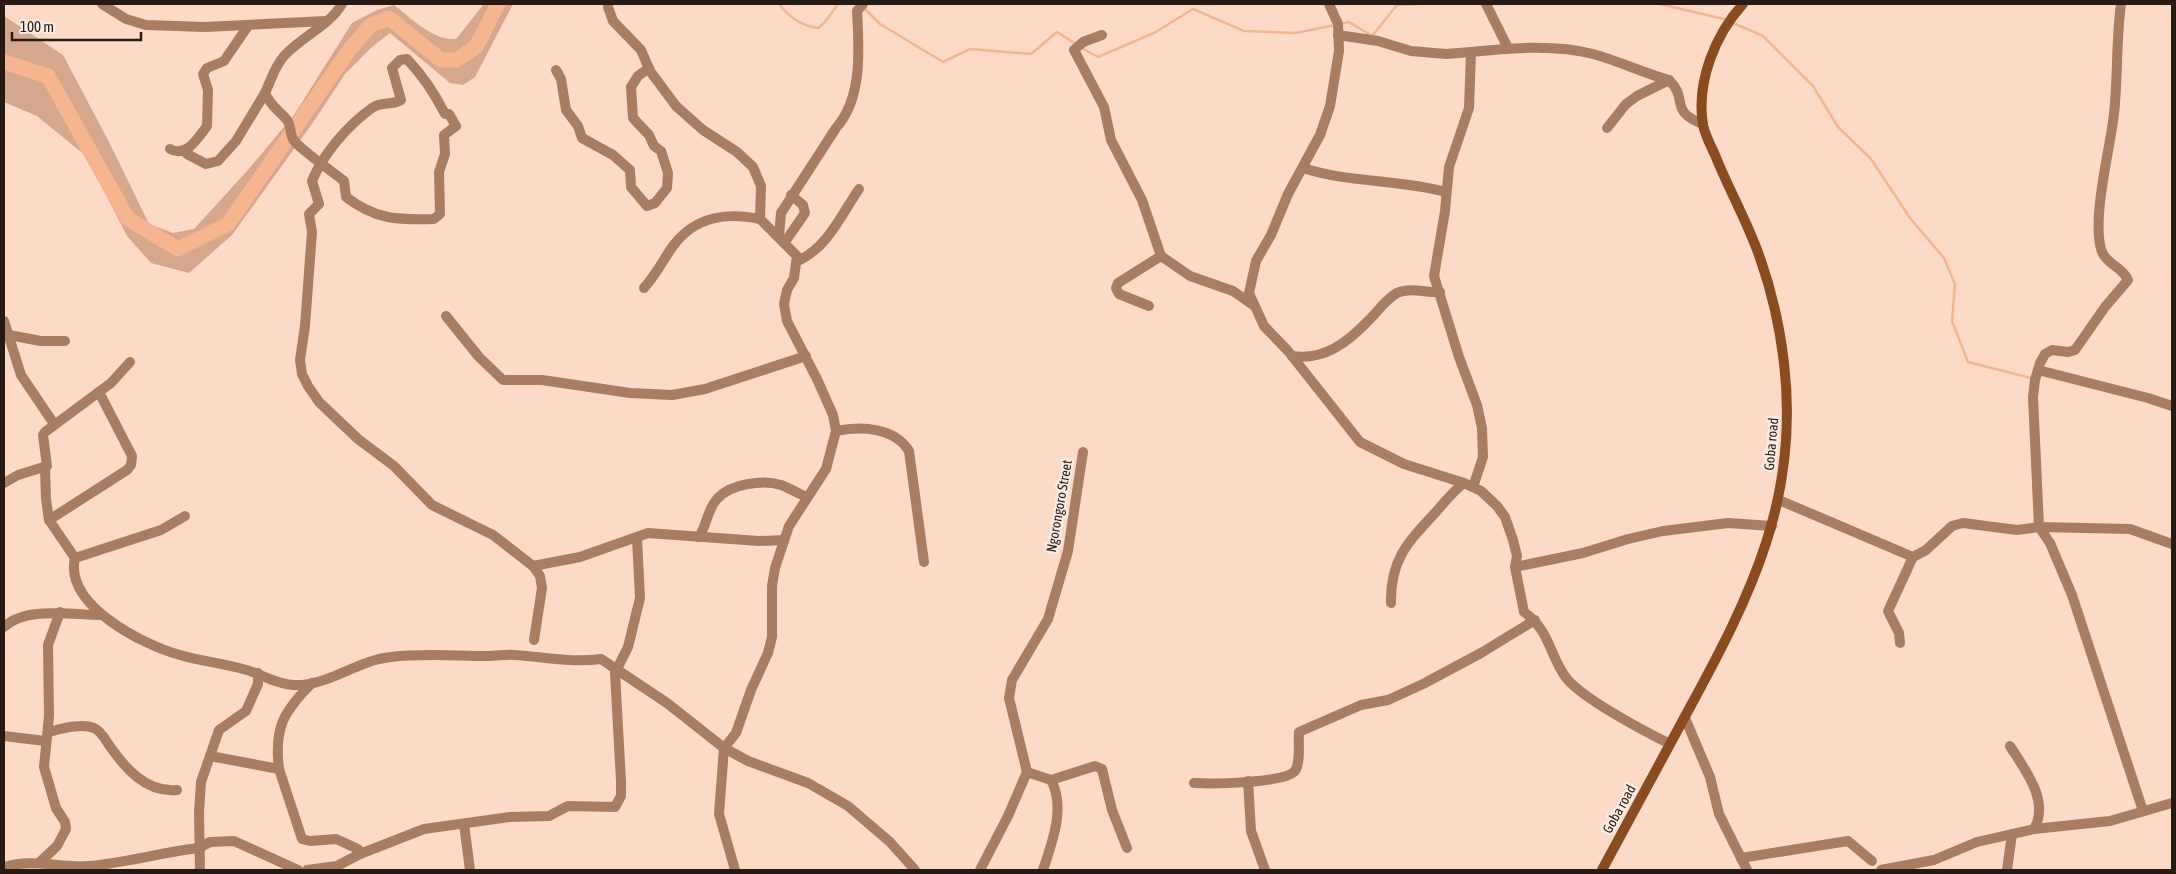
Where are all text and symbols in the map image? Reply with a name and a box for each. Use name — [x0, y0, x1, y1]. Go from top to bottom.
scale bar — [12, 10, 141, 42]
text: 100 m — [20, 18, 54, 35]
street label: Goba road — [1761, 417, 1781, 471]
street label: Ngorongoro Street — [1043, 458, 1075, 554]
street label: Goba road — [1599, 782, 1639, 836]

